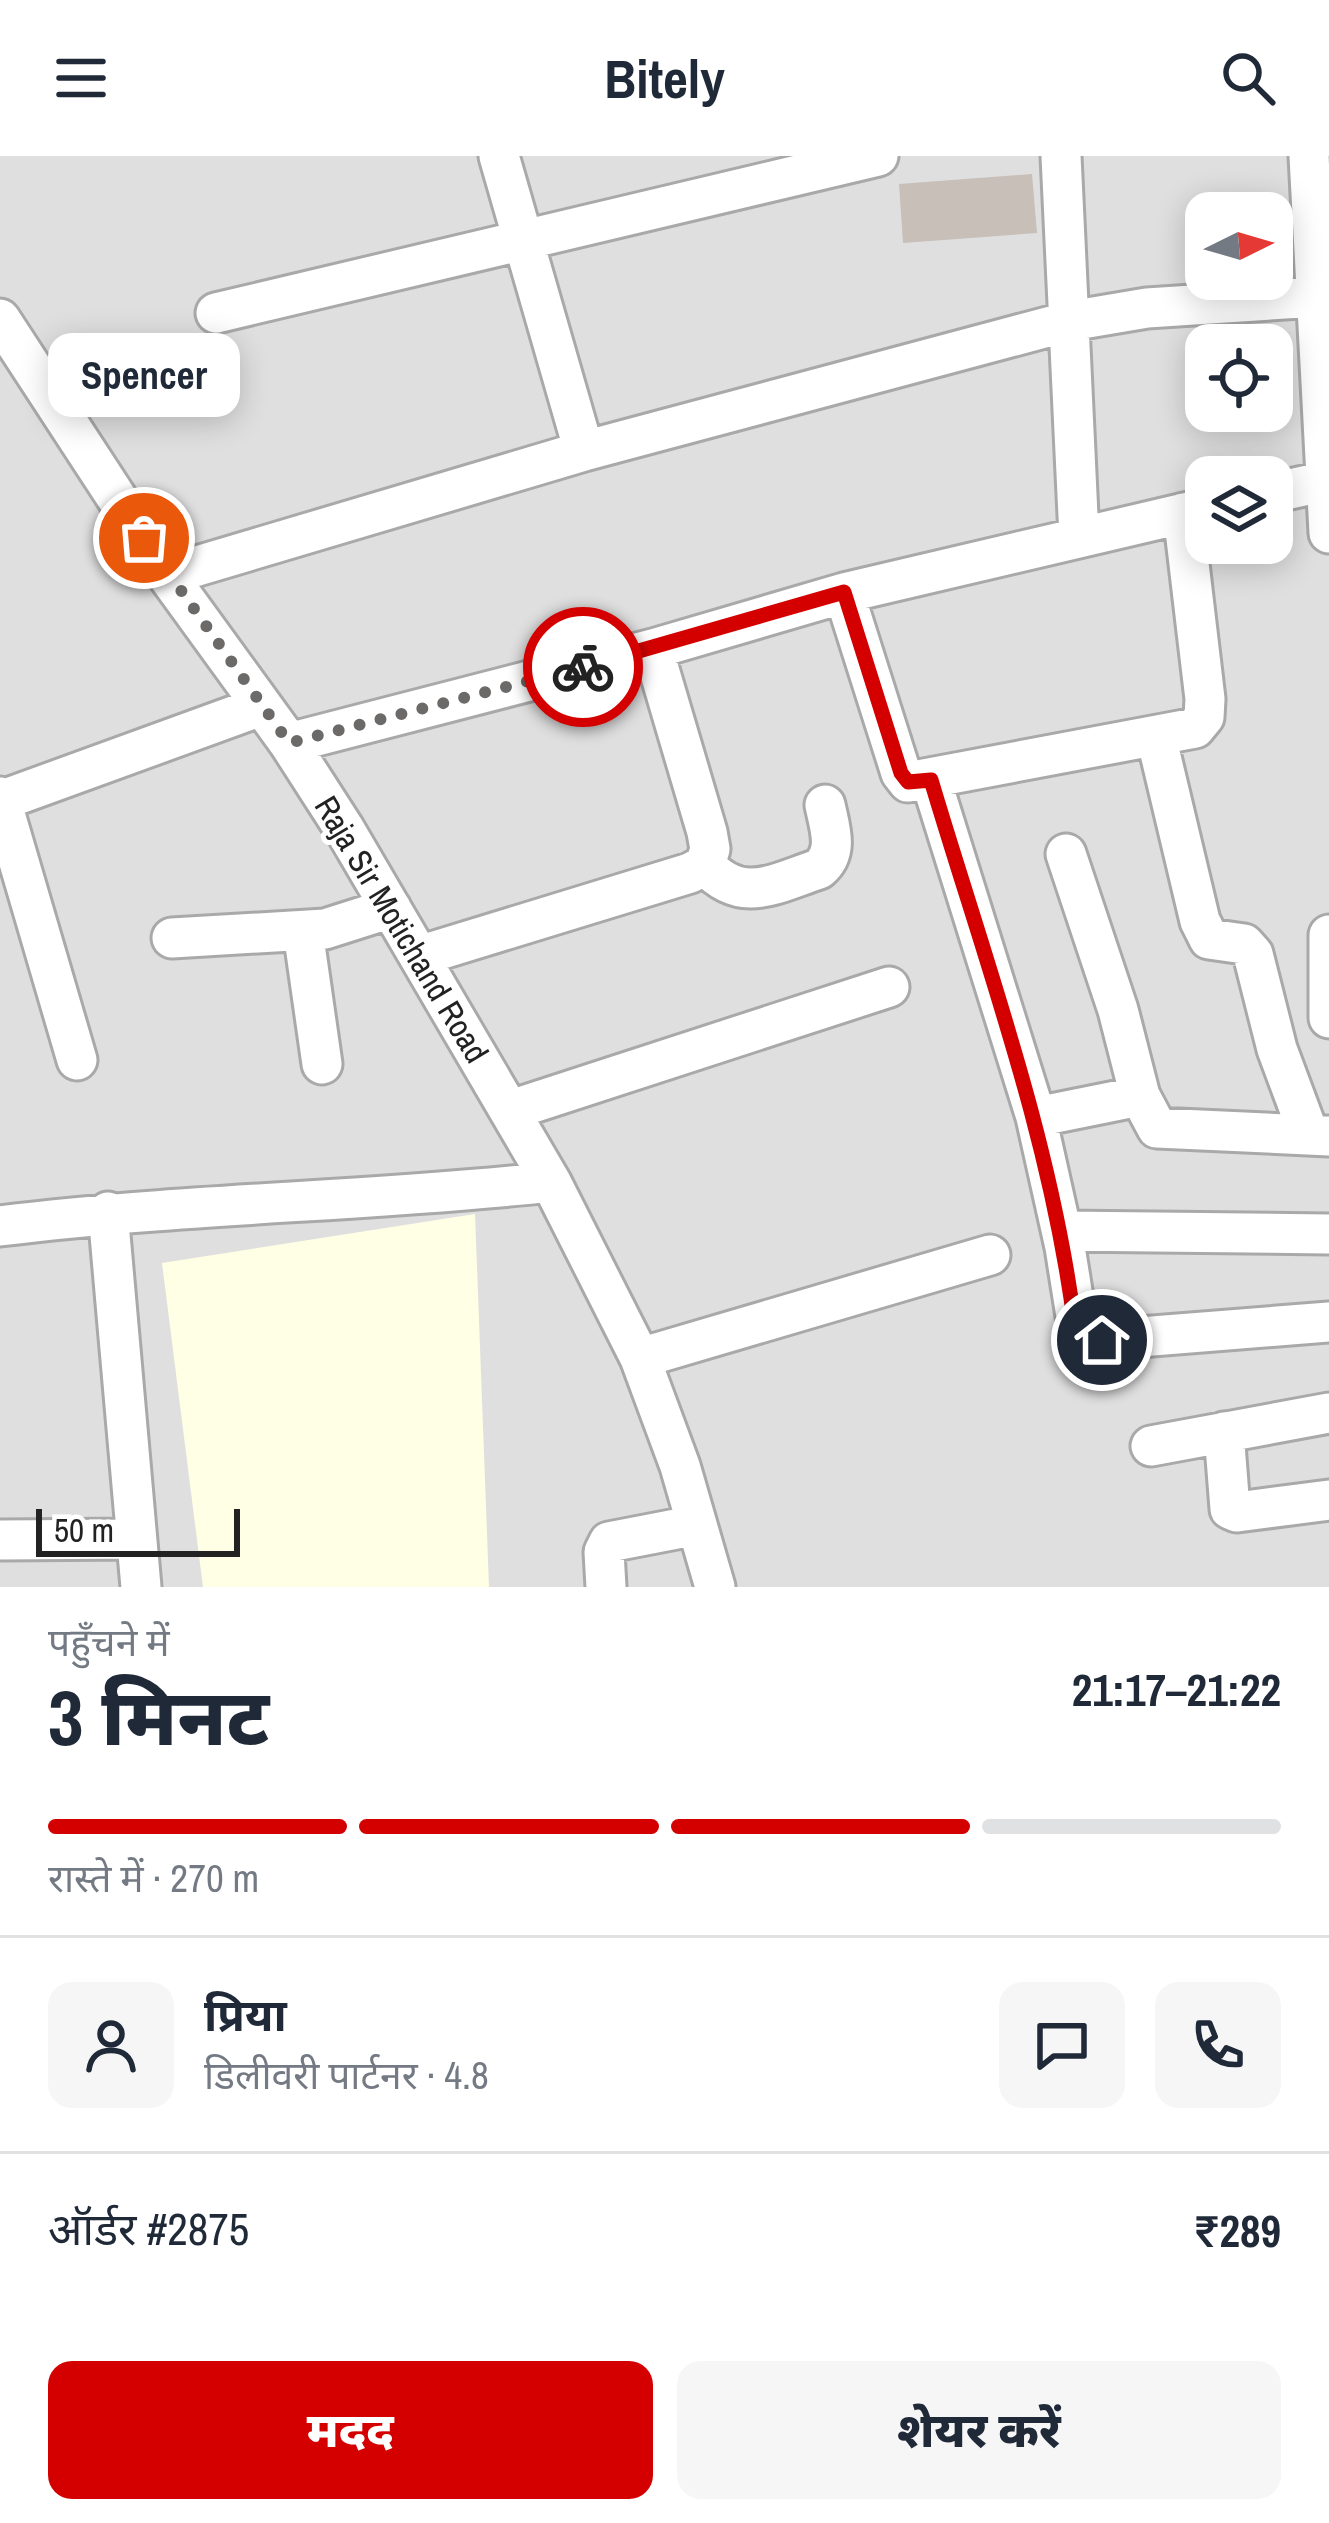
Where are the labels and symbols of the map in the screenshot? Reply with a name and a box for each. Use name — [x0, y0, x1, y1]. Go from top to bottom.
north arrow — [1185, 192, 1293, 300]
callout: Spencer — [48, 334, 240, 418]
pin — [93, 487, 195, 589]
courier — [523, 607, 643, 727]
street label: Raja Sir Motichand Road — [305, 787, 499, 1071]
pin — [1051, 1289, 1153, 1391]
scale bar — [36, 1503, 240, 1556]

